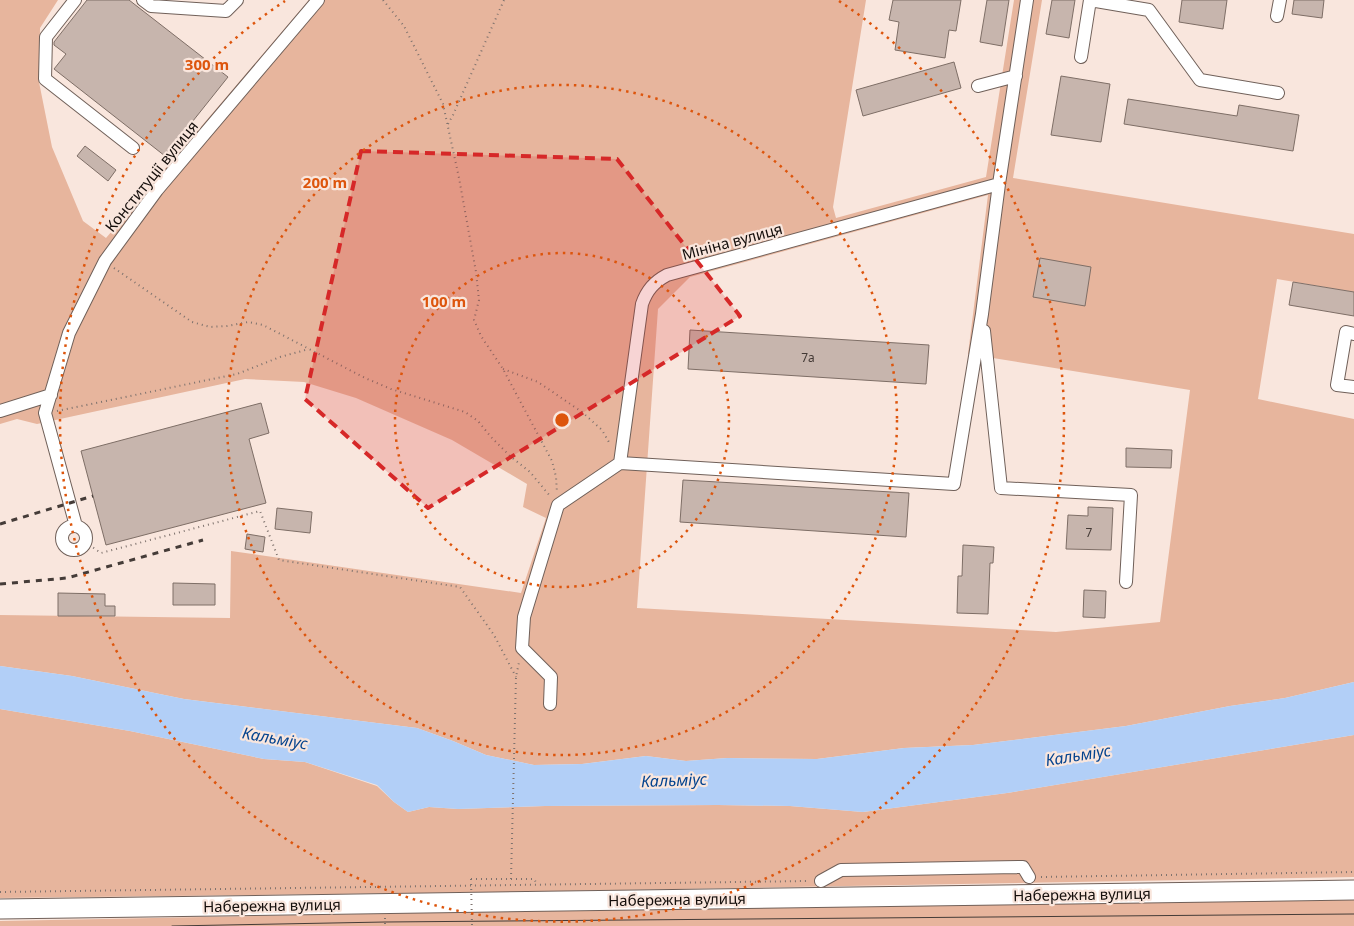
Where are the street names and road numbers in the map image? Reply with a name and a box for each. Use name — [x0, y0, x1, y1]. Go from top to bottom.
street label: Конституції вулиця — [100, 116, 202, 236]
street label: Мініна вулиця — [680, 218, 784, 264]
street label: Набережна вулиця — [1013, 883, 1151, 905]
street label: Набережна вулиця — [608, 888, 746, 910]
street label: Набережна вулиця — [203, 894, 341, 916]

